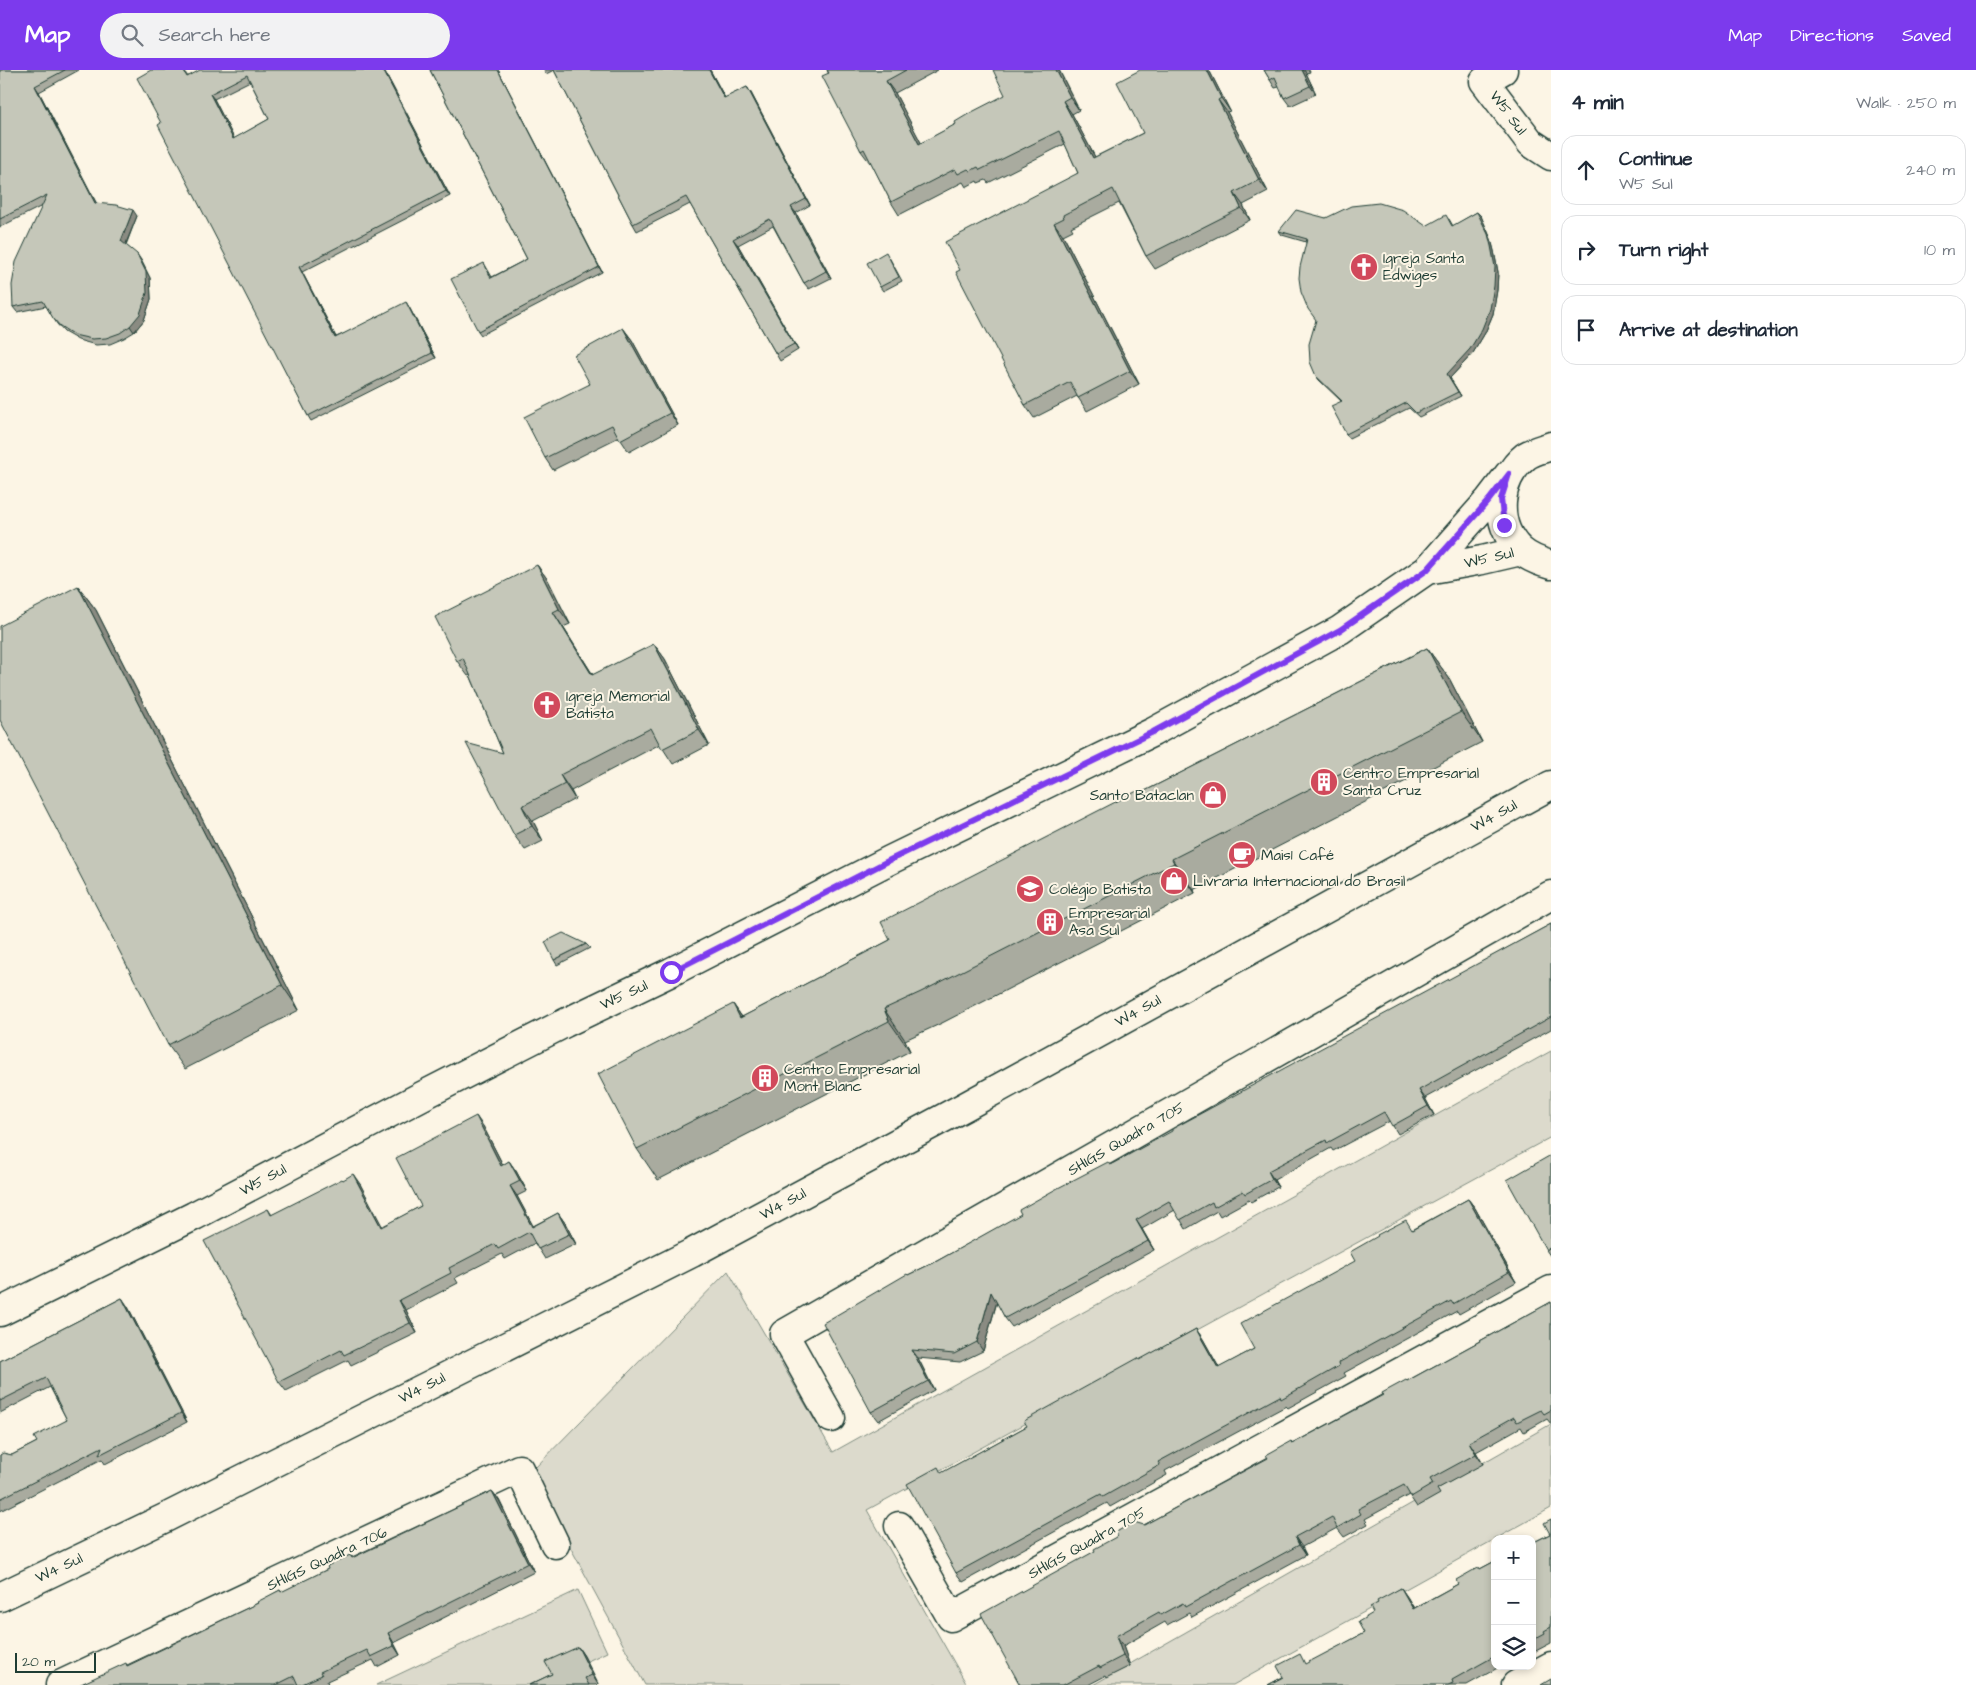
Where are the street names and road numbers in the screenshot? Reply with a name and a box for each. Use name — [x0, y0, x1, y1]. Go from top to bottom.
street label: W5 Sul — [1484, 87, 1532, 139]
street label: W5 Sul — [1462, 542, 1516, 574]
street label: W4 Sul — [1467, 795, 1521, 837]
street label: W5 Sul — [597, 975, 651, 1015]
street label: W4 Sul — [1111, 990, 1165, 1032]
street label: SHIGS Quadra 705 — [1064, 1097, 1189, 1181]
street label: W5 Sul — [236, 1159, 290, 1201]
street label: W4 Sul — [756, 1183, 810, 1225]
street label: W4 Sul — [395, 1367, 449, 1409]
street label: SHIGS Quadra 705 — [1024, 1502, 1150, 1584]
street label: SHIGS Quadra 706 — [263, 1522, 391, 1596]
street label: W4 Sul — [32, 1548, 86, 1588]

